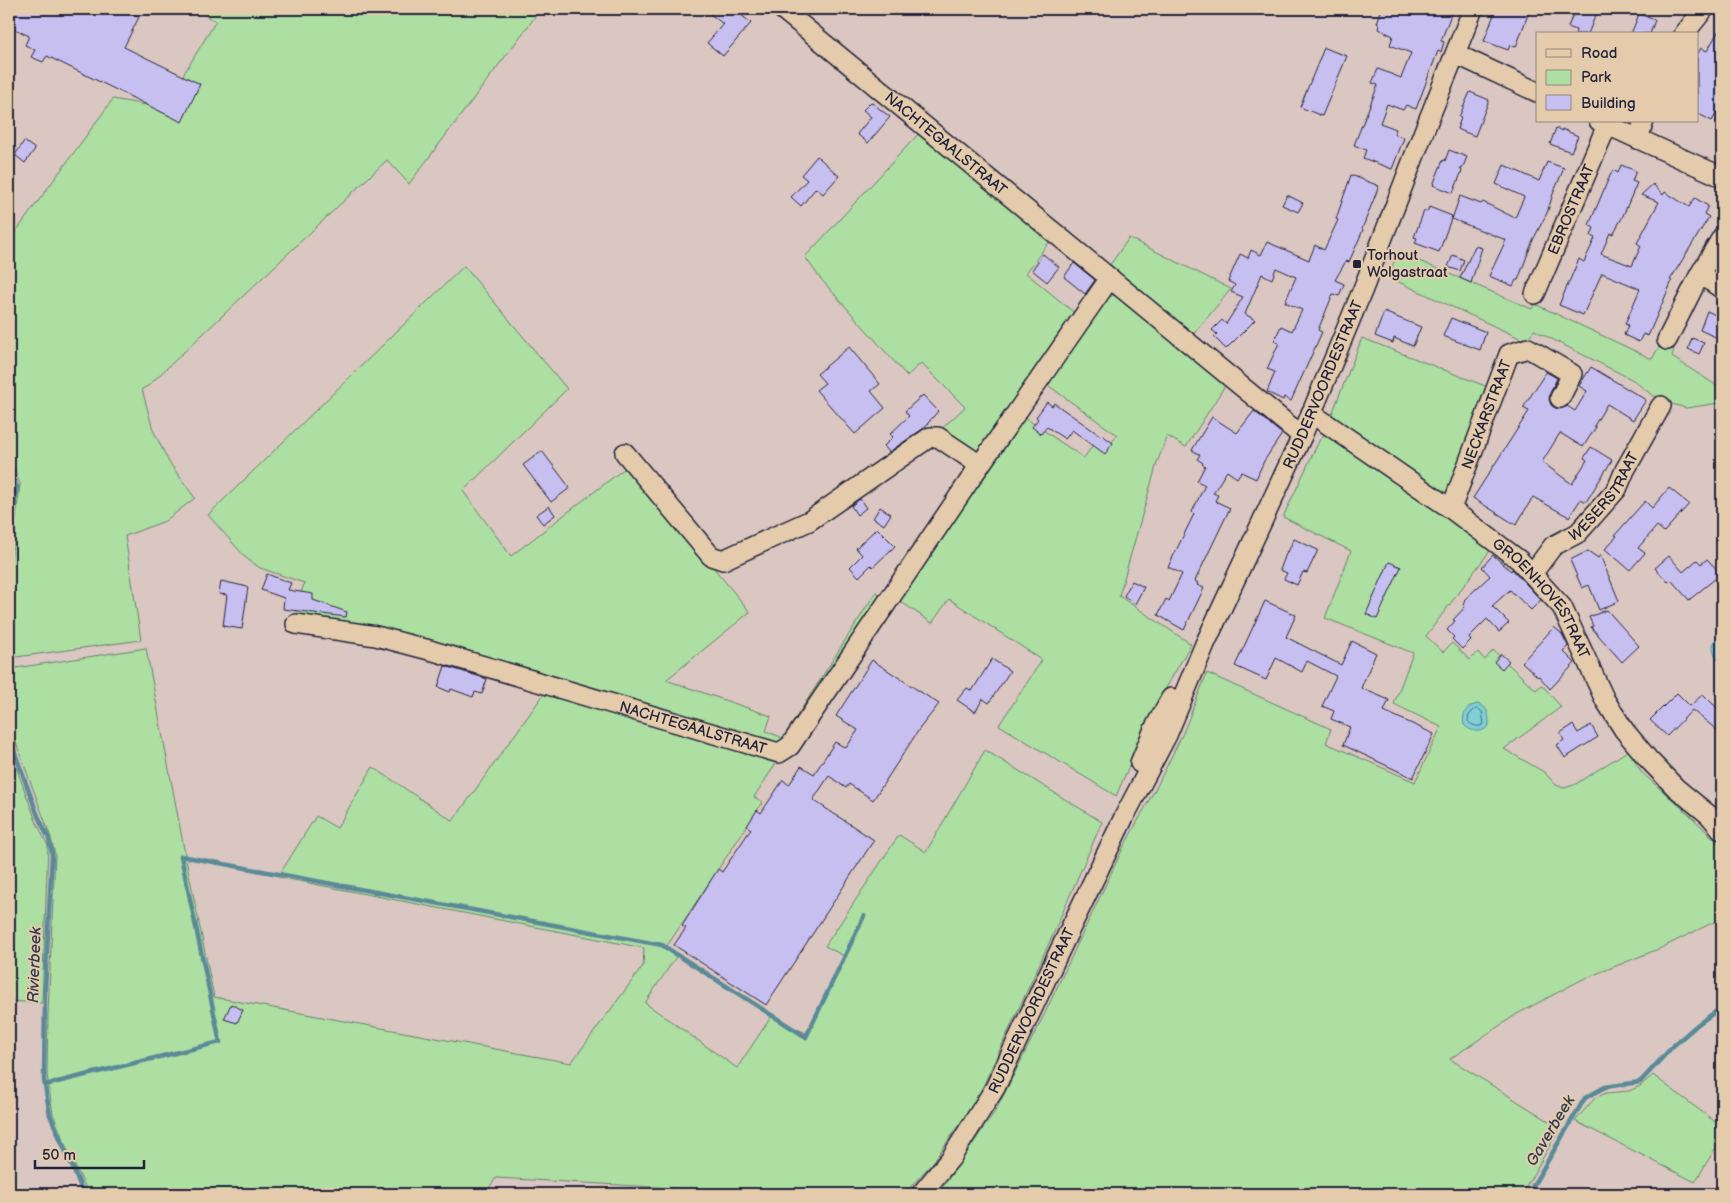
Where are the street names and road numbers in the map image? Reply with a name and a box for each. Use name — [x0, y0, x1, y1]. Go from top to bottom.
street label: NACHTEGAALSTRAAT — [881, 88, 1011, 199]
street label: EBROSTRAAT — [1543, 161, 1599, 257]
street label: RUDDERVOORDESTRAAT — [1279, 297, 1367, 472]
street label: NECKARSTRAAT — [1457, 357, 1516, 472]
street label: WESERSTRAAT — [1566, 449, 1643, 546]
street label: GROENHOVESTRAAT — [1489, 534, 1594, 661]
street label: NACHTEGAALSTRAAT — [617, 697, 769, 758]
street label: RUDDERVOORDESTRAAT — [984, 925, 1079, 1097]

